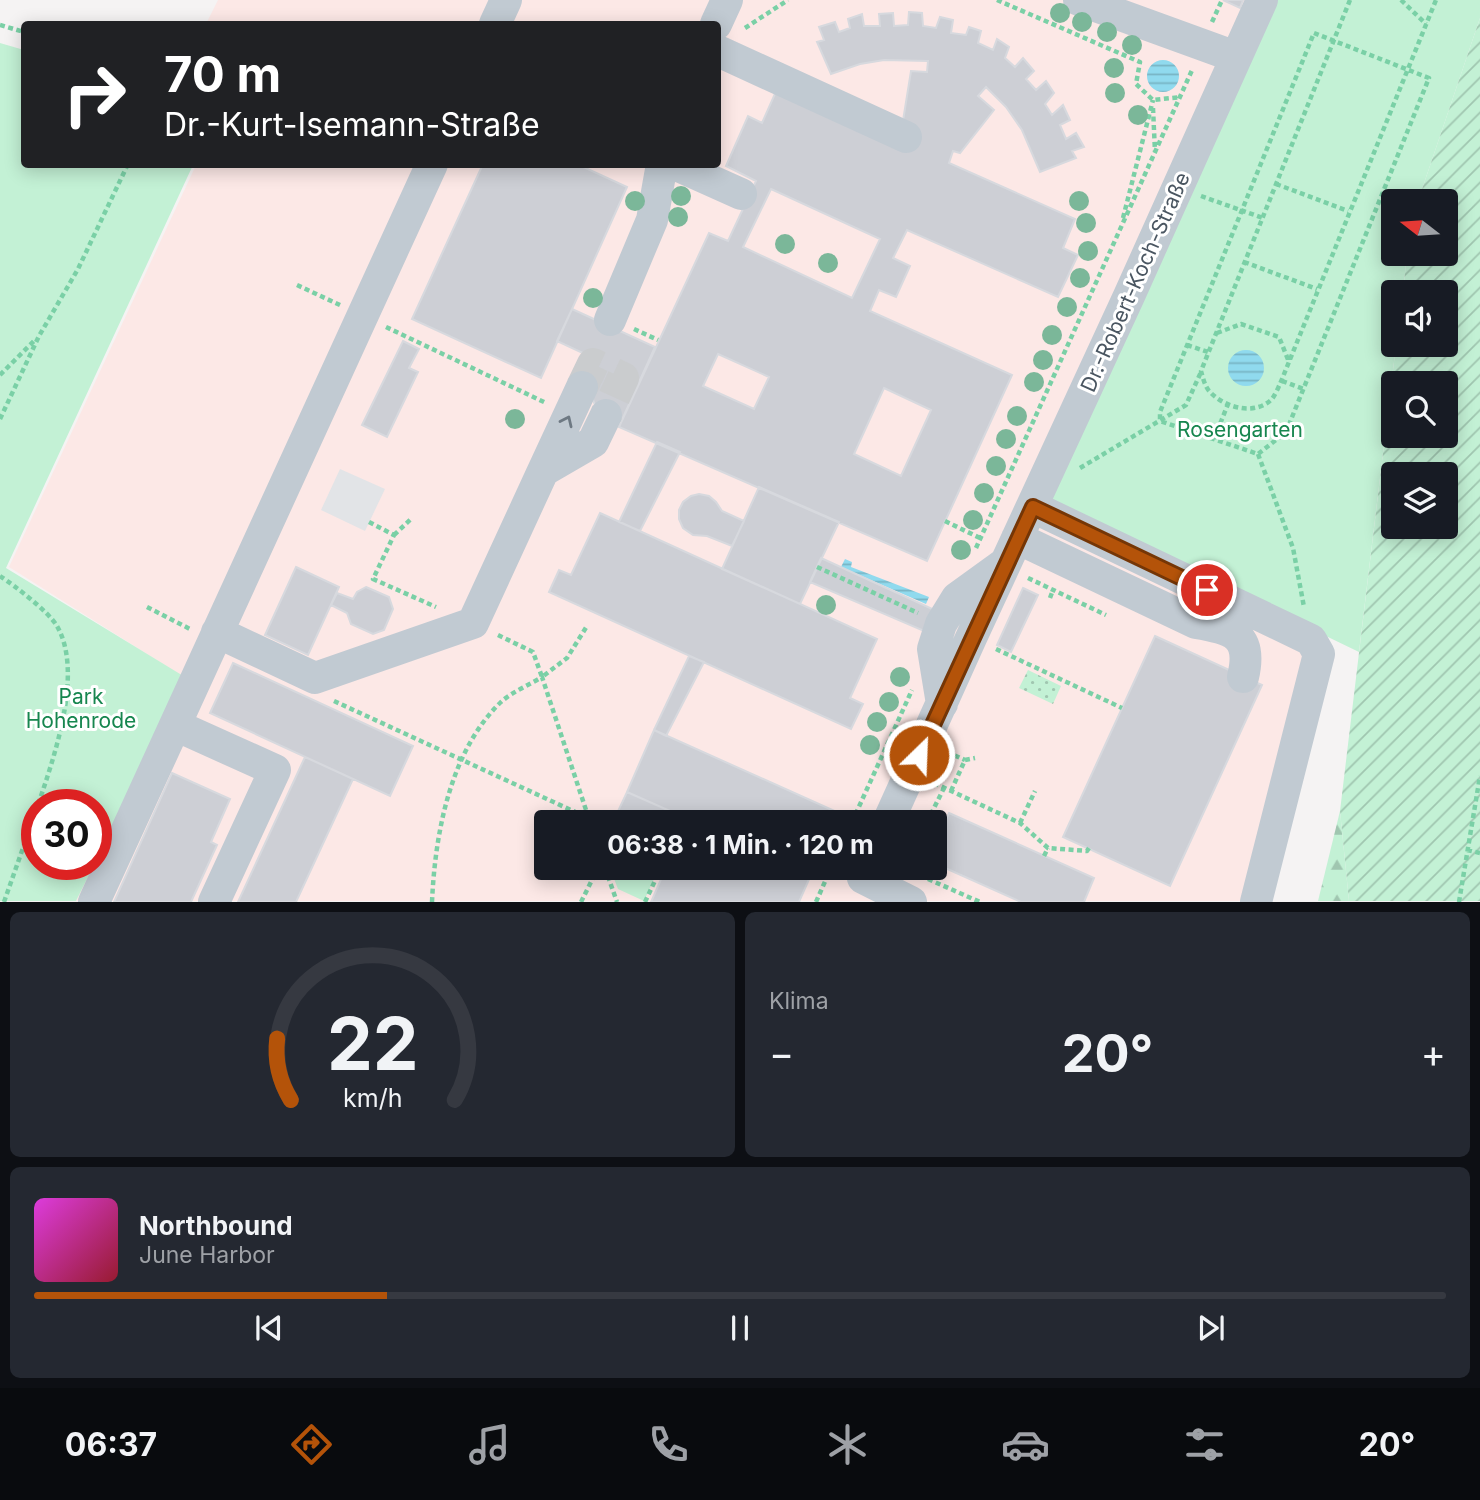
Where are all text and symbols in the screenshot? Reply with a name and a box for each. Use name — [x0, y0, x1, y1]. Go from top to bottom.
text: 70 m — [164, 45, 281, 104]
icon: right — [49, 49, 140, 140]
text: Dr.-Kurt-Isemann-Straße — [164, 105, 540, 144]
street label: Dr.-Robert-Koch-Straße — [1075, 168, 1195, 396]
north arrow — [1381, 189, 1458, 266]
map controls — [1381, 189, 1458, 539]
button: sound — [1381, 280, 1458, 357]
button: search — [1381, 371, 1458, 448]
one-way arrow — [558, 416, 572, 428]
park label: Rosengarten — [1177, 417, 1303, 442]
button: layers — [1381, 462, 1458, 539]
pin — [1177, 560, 1237, 620]
icon: arrive — [1188, 571, 1226, 609]
park label: Park Hohenrode — [26, 684, 136, 733]
position arrow — [882, 718, 956, 792]
speed limit sign: 30 — [21, 789, 112, 880]
text: 06:38 · 1 Min. · 120 m — [607, 829, 874, 860]
text: Klima — [769, 987, 829, 1015]
text: 22 — [327, 1000, 418, 1089]
text: 20° — [1062, 1022, 1153, 1085]
text: − — [769, 1030, 794, 1076]
text: + — [1421, 1030, 1446, 1076]
text: km/h — [343, 1083, 402, 1113]
text: Northbound — [139, 1210, 293, 1241]
text: June Harbor — [139, 1241, 275, 1269]
icon: previous — [250, 1309, 288, 1347]
icon: pause — [721, 1309, 759, 1347]
icon: next — [1192, 1309, 1230, 1347]
icon: directions — [287, 1420, 336, 1469]
icon: music — [465, 1420, 514, 1469]
icon: phone — [644, 1420, 693, 1469]
icon: climate — [823, 1420, 872, 1469]
icon: car — [1001, 1420, 1050, 1469]
icon: filters — [1180, 1420, 1229, 1469]
text: 06:37 — [65, 1425, 157, 1464]
text: 20° — [1359, 1425, 1415, 1464]

